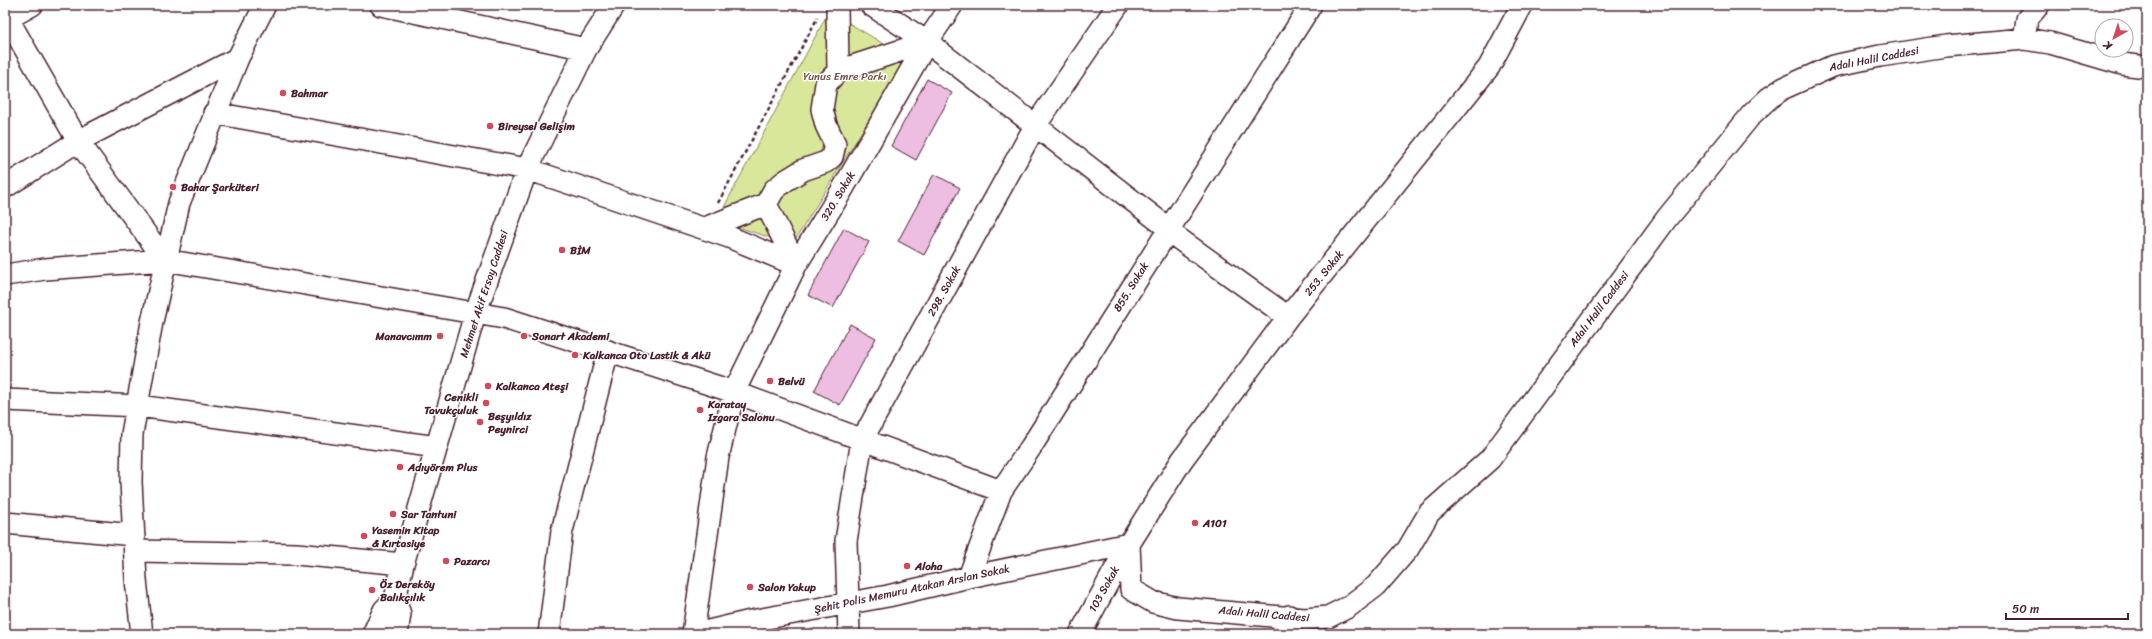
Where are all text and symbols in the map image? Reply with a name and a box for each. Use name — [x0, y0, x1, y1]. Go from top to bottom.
north arrow — [2094, 18, 2134, 58]
text: K — [2098, 35, 2117, 56]
street label: Adalı Halil Caddesi — [1827, 41, 1921, 77]
park label: Yunus Emre Parkı — [803, 67, 887, 86]
place label: Bahmar — [291, 84, 329, 103]
marker: Bahmar — [278, 88, 288, 98]
place label: Bireysel Gelişim — [498, 117, 575, 136]
marker: Bireysel Gelişim — [485, 121, 495, 131]
street label: 320. Sokak — [816, 167, 860, 225]
place label: Bahar Şarküteri — [181, 178, 260, 197]
marker: Bahar Şarküteri — [168, 182, 178, 192]
street label: Mehmet Akif Ersoy Caddesi — [454, 227, 514, 360]
place label: BİM — [570, 241, 591, 260]
marker: BİM — [557, 245, 567, 255]
street label: 253. Sokak — [1299, 246, 1349, 300]
street label: 855. Sokak — [1108, 258, 1154, 316]
street label: 298. Sokak — [922, 262, 966, 320]
street label: Adalı Halil Caddesi — [1563, 266, 1634, 352]
place label: Manavcımm — [375, 327, 433, 346]
place label: Sonart Akademi — [531, 327, 610, 346]
marker: Manavcımm — [435, 331, 445, 341]
marker: Sonart Akademi — [519, 331, 529, 341]
place label: Kalkanca Oto Lastik & Akü — [582, 346, 711, 365]
marker: Kalkanca Oto Lastik & Akü — [570, 350, 580, 360]
place label: Belvü — [778, 372, 806, 391]
marker: Belvü — [765, 376, 775, 386]
place label: Kalkanca Ateşi — [495, 377, 569, 396]
marker: Kalkanca Ateşi — [483, 381, 493, 391]
place label: Cenikli Tavukçuluk — [424, 388, 479, 420]
place label: Karatay Izgara Salonu — [707, 395, 776, 427]
marker: Cenikli Tavukçuluk — [481, 398, 491, 408]
marker: Karatay Izgara Salonu — [695, 405, 705, 415]
place label: Beşyıldız Peynirci — [488, 407, 532, 439]
marker: Beşyıldız Peynirci — [475, 417, 485, 427]
place label: Adıyörem Plus — [407, 458, 479, 477]
marker: Adıyörem Plus — [395, 462, 405, 472]
place label: Sar Tantuni — [400, 505, 457, 524]
marker: Sar Tantuni — [388, 509, 398, 519]
place label: A101 — [1202, 514, 1227, 533]
marker: A101 — [1190, 518, 1200, 528]
place label: Yasemin Kitap & Kırtasiye — [372, 521, 440, 553]
marker: Yasemin Kitap & Kırtasiye — [359, 531, 369, 541]
place label: Pazarcı — [454, 552, 490, 571]
marker: Pazarcı — [441, 556, 451, 566]
place label: Aloha — [914, 557, 943, 576]
street label: Şehit Polis Memuru Atakan Arslan Sokak — [812, 559, 1012, 619]
marker: Aloha — [902, 561, 912, 571]
street label: 103 Sokak — [1084, 562, 1125, 616]
place label: Öz Dereköy Balıkçılık — [379, 575, 435, 607]
place label: Salon Yakup — [757, 578, 816, 597]
marker: Salon Yakup — [745, 582, 755, 592]
marker: Öz Dereköy Balıkçılık — [367, 585, 377, 595]
scale bar — [2006, 595, 2128, 621]
text: 50 m — [2012, 598, 2039, 620]
street label: Adalı Halil Caddesi — [1217, 600, 1311, 628]

